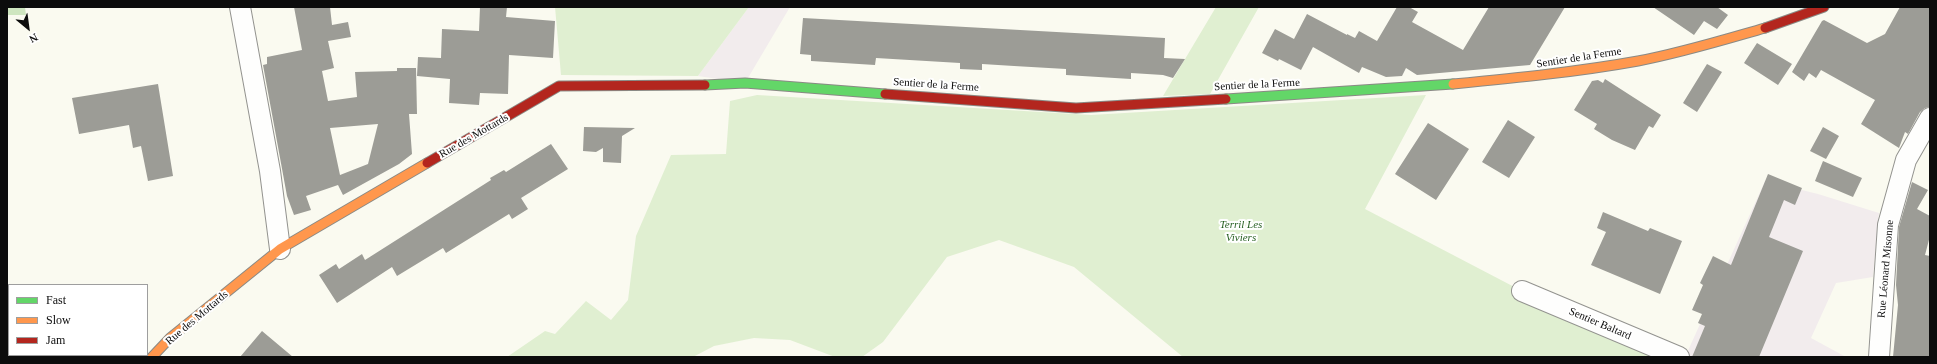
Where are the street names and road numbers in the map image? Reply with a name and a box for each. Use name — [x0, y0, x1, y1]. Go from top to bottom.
street label: Sentier de la Ferme — [1536, 45, 1622, 71]
street label: Sentier de la Ferme — [893, 75, 979, 95]
street label: Sentier de la Ferme — [1214, 76, 1300, 94]
street label: Rue des Mottards — [437, 111, 511, 161]
street label: Rue Léonard Misonne — [1875, 219, 1897, 319]
street label: Rue des Mottards — [163, 288, 231, 348]
street label: Sentier Baltard — [1567, 305, 1633, 343]

